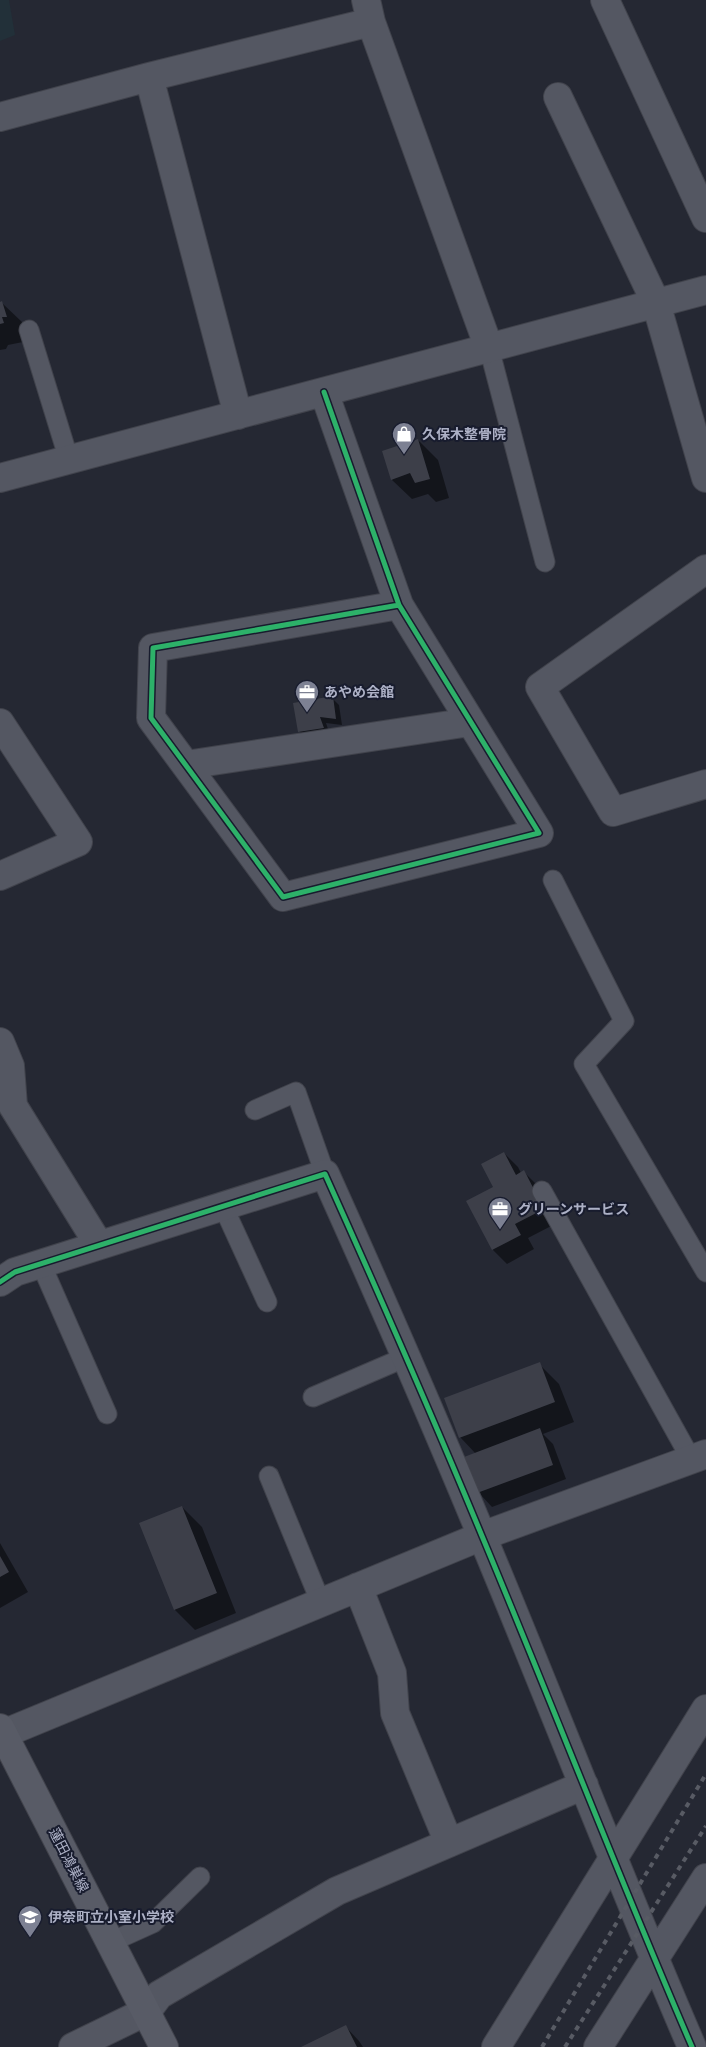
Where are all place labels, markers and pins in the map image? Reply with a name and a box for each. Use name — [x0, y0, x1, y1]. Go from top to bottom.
shop icon: 久保木整骨院 — [391, 421, 417, 455]
place label: 久保木整骨院 — [422, 426, 506, 442]
office icon: あやめ会館 — [294, 679, 320, 713]
place label: あやめ会館 — [324, 684, 394, 700]
office icon: グリーンサービス — [487, 1196, 513, 1230]
place label: グリーンサービス — [518, 1201, 629, 1217]
school or university icon: 伊奈町立小室小学校 — [17, 1904, 43, 1938]
place label: 伊奈町立小室小学校 — [48, 1909, 174, 1925]

